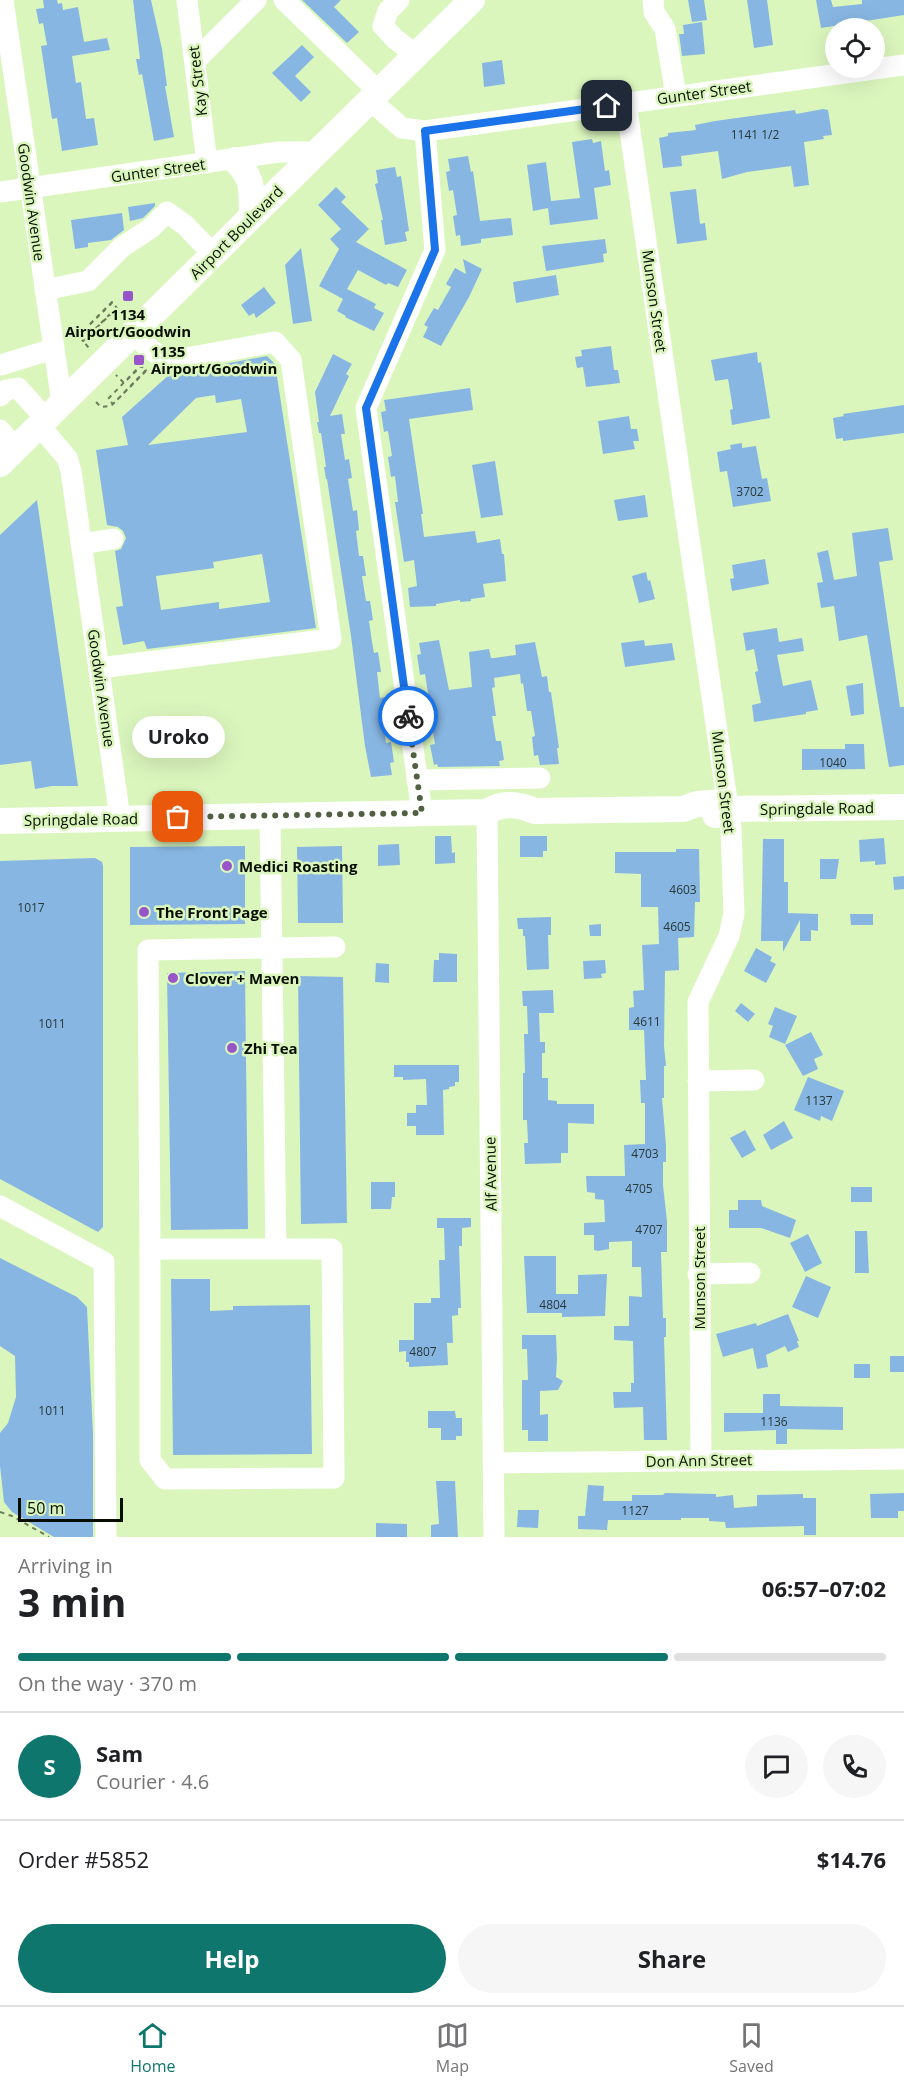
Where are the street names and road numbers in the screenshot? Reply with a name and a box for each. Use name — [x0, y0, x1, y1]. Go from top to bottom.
street label: Kay Street — [183, 45, 211, 117]
street label: Gunter Street — [656, 75, 752, 109]
street label: Goodwin Avenue — [14, 142, 50, 262]
street label: Gunter Street — [110, 153, 206, 187]
street label: Airport Boulevard — [185, 181, 287, 283]
street label: Munson Street — [638, 249, 672, 353]
street label: Goodwin Avenue — [84, 628, 120, 748]
street label: Munson Street — [708, 730, 740, 834]
street label: Springdale Road — [760, 797, 874, 819]
street label: Springdale Road — [24, 808, 138, 830]
street label: Alf Avenue — [479, 1137, 501, 1211]
street label: Munson Street — [689, 1226, 709, 1330]
street label: Don Ann Street — [645, 1449, 753, 1471]

